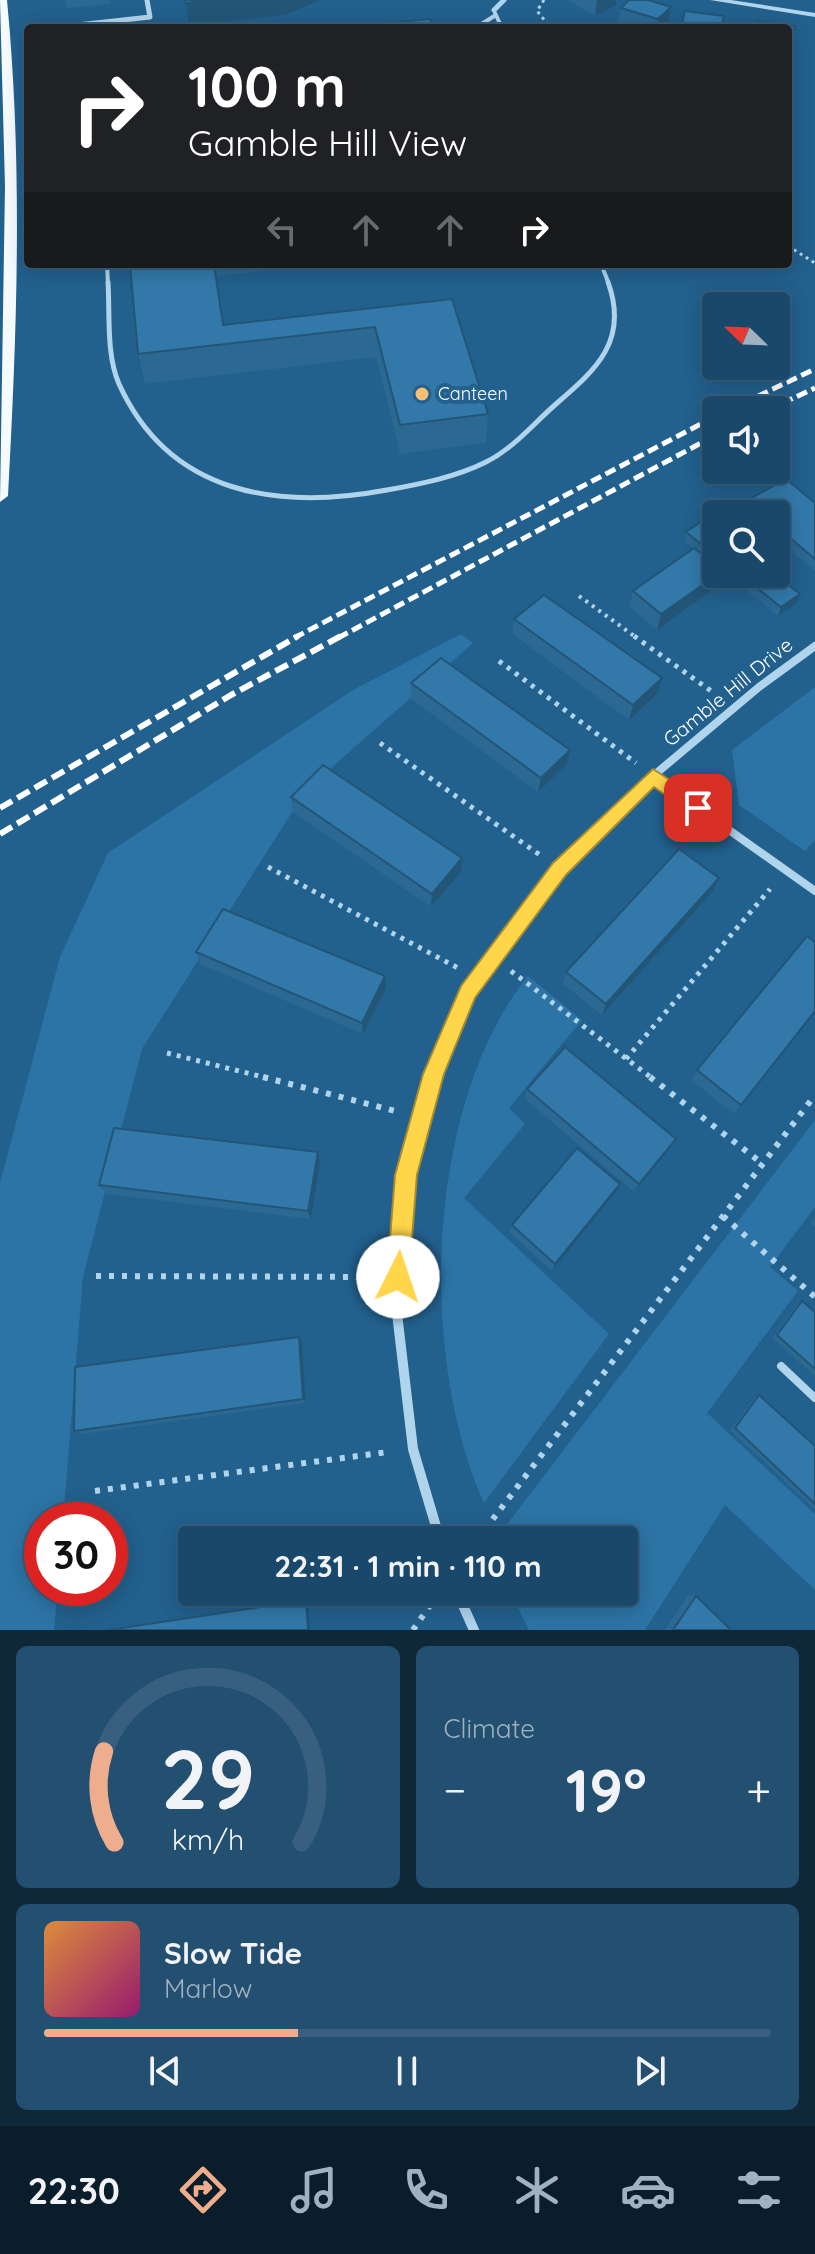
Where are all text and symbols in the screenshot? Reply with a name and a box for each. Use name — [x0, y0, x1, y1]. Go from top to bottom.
text: 100 m — [188, 51, 346, 121]
icon: right — [56, 56, 160, 160]
text: Gamble Hill View — [188, 120, 467, 165]
icon: left — [260, 208, 304, 252]
icon: ahead — [344, 208, 388, 252]
icon: ahead — [428, 208, 472, 252]
icon: right — [512, 208, 556, 252]
north arrow — [702, 292, 790, 380]
map controls — [702, 292, 790, 588]
place label: Canteen — [438, 382, 508, 405]
marker: Canteen — [413, 385, 431, 403]
button: sound — [702, 396, 790, 484]
button: search — [702, 500, 790, 588]
street label: Gamble Hill Drive — [658, 632, 797, 751]
pin — [664, 774, 732, 842]
icon: arrive — [676, 786, 720, 830]
position arrow — [356, 1235, 440, 1319]
speed limit sign: 30 — [24, 1502, 128, 1606]
text: 22:31 · 1 min · 110 m — [274, 1547, 542, 1585]
text: Climate — [444, 1712, 535, 1745]
text: 29 — [160, 1726, 255, 1830]
text: 19° — [566, 1752, 647, 1827]
text: − — [444, 1762, 466, 1817]
text: + — [746, 1762, 771, 1817]
text: km/h — [171, 1821, 244, 1857]
text: Slow Tide — [164, 1934, 302, 1972]
text: Marlow — [164, 1972, 252, 2005]
icon: previous — [143, 2049, 187, 2093]
icon: pause — [385, 2049, 429, 2093]
icon: next — [628, 2049, 672, 2093]
icon: directions — [175, 2162, 231, 2218]
icon: music — [286, 2162, 342, 2218]
icon: phone — [398, 2162, 454, 2218]
icon: climate — [509, 2162, 565, 2218]
icon: car — [620, 2162, 676, 2218]
icon: filters — [731, 2162, 787, 2218]
text: 22:30 — [28, 2168, 120, 2213]

